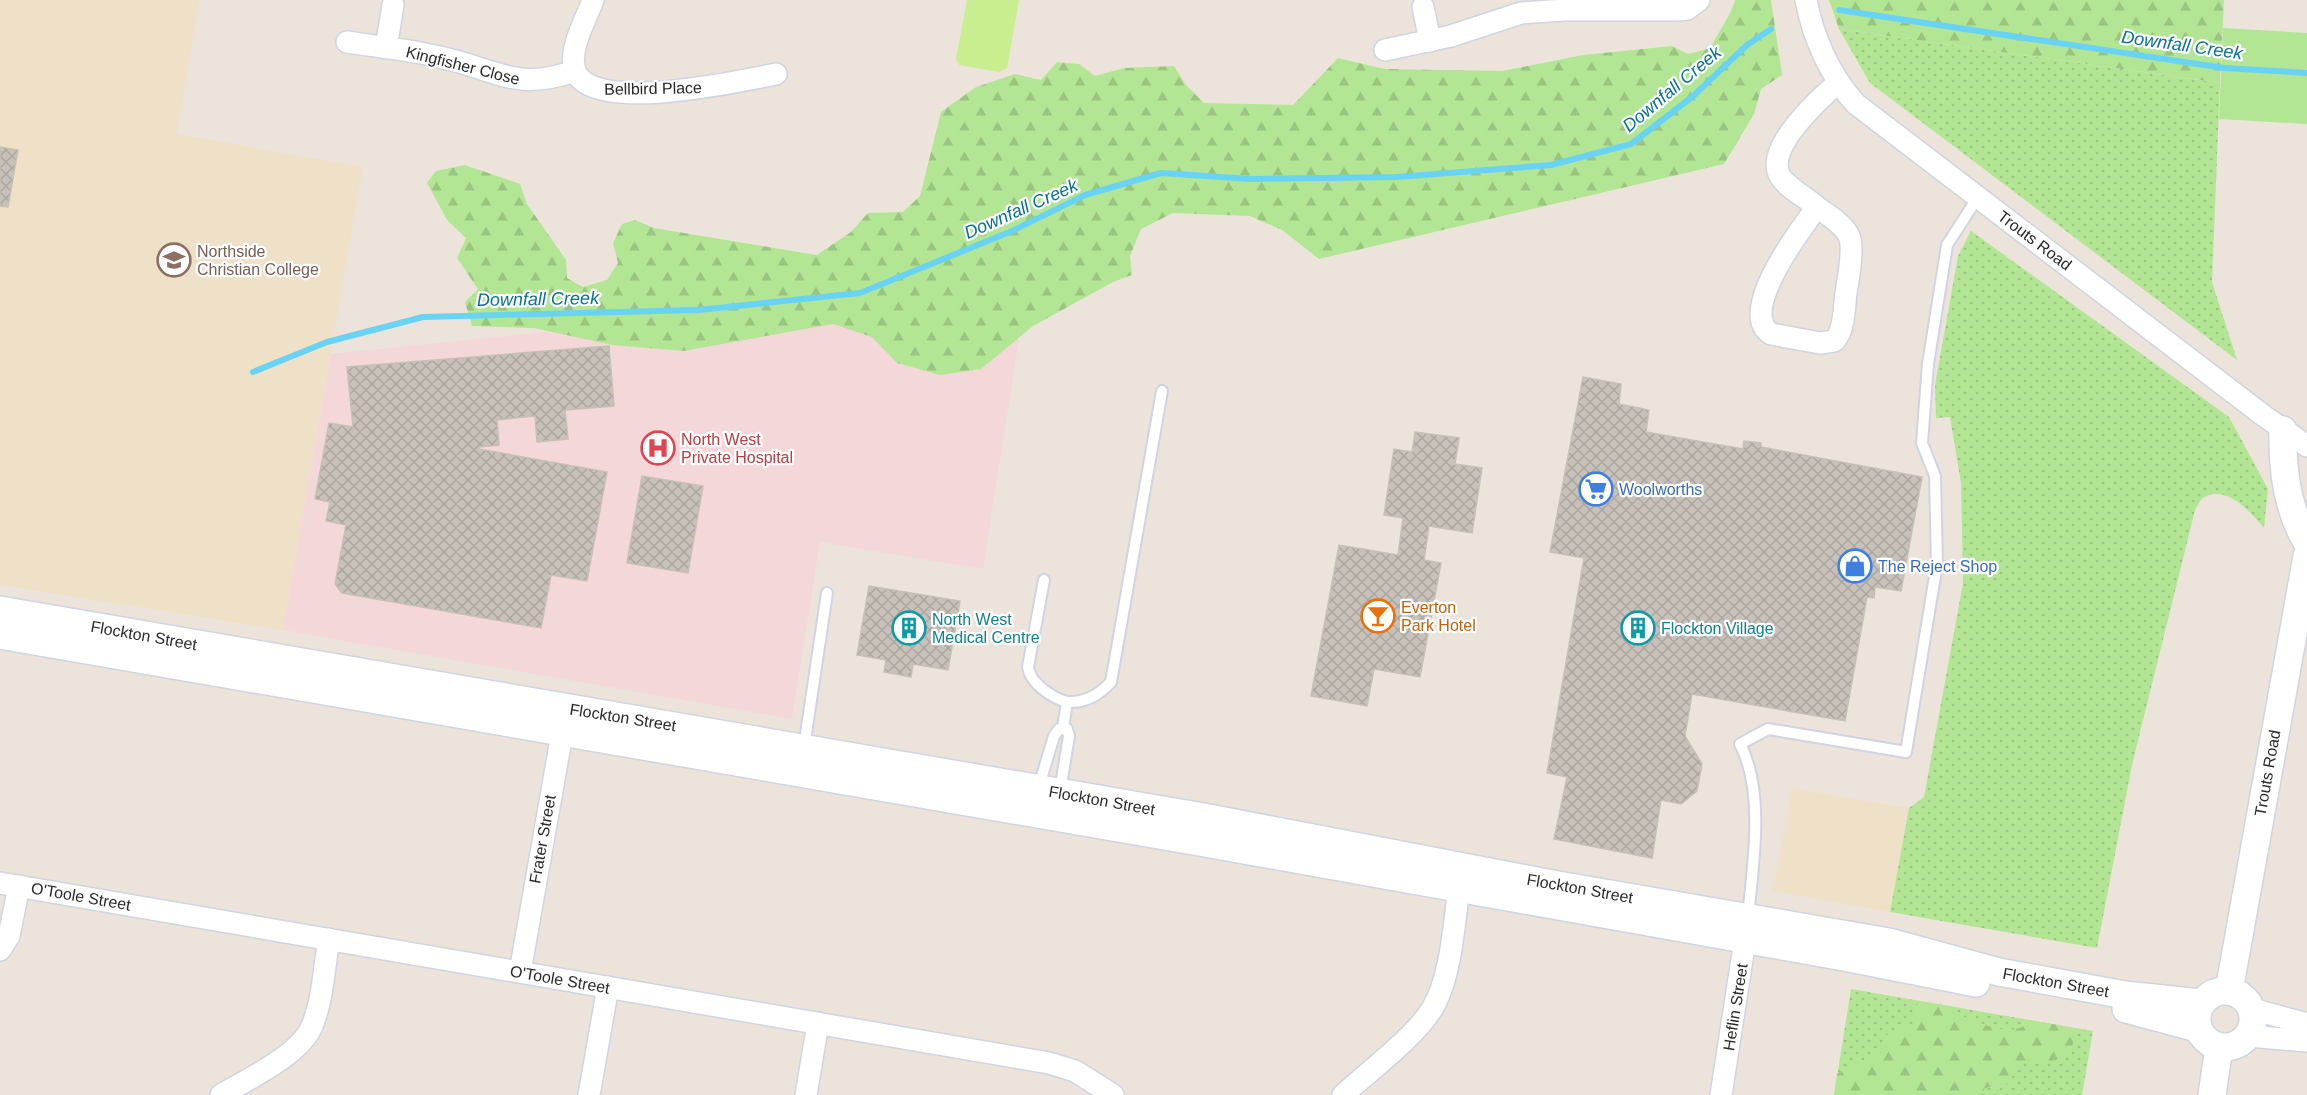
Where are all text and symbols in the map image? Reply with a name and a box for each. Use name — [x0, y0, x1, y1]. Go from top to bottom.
water label: Downfall Creek — [2120, 27, 2245, 64]
water label: Downfall Creek — [1619, 41, 1726, 136]
street label: Kingfisher Close — [404, 43, 522, 88]
street label: Bellbird Place — [604, 79, 702, 98]
water label: Downfall Creek — [961, 175, 1082, 243]
street label: Trouts Road — [1995, 207, 2075, 274]
school or university icon: Northside Christian College — [156, 242, 192, 278]
place label: Northside Christian College — [197, 243, 319, 278]
water label: Downfall Creek — [477, 288, 600, 310]
hospital icon: North West Private Hospital — [640, 430, 676, 466]
place label: North West Private Hospital — [681, 431, 793, 466]
supermarket icon: Woolworths — [1578, 471, 1614, 507]
place label: Woolworths — [1619, 481, 1702, 498]
shop icon: The Reject Shop — [1837, 548, 1873, 584]
place label: The Reject Shop — [1878, 558, 1997, 575]
bar icon: Everton Park Hotel — [1360, 598, 1396, 634]
place label: Everton Park Hotel — [1401, 599, 1476, 634]
building icon: North West Medical Centre — [891, 610, 927, 646]
building icon: Flockton Village — [1620, 610, 1656, 646]
place label: North West Medical Centre — [932, 611, 1040, 646]
street label: Flockton Street — [89, 618, 199, 653]
place label: Flockton Village — [1661, 620, 1774, 637]
street label: Flockton Street — [568, 701, 678, 734]
street label: Trouts Road — [2252, 729, 2283, 818]
street label: Flockton Street — [1047, 783, 1157, 818]
street label: Frater Street — [526, 793, 559, 885]
street label: Flockton Street — [1525, 871, 1635, 906]
street label: O'Toole Street — [30, 879, 133, 914]
street label: O'Toole Street — [509, 962, 612, 997]
street label: Heflin Street — [1720, 962, 1751, 1052]
street label: Flockton Street — [2001, 965, 2111, 1000]

